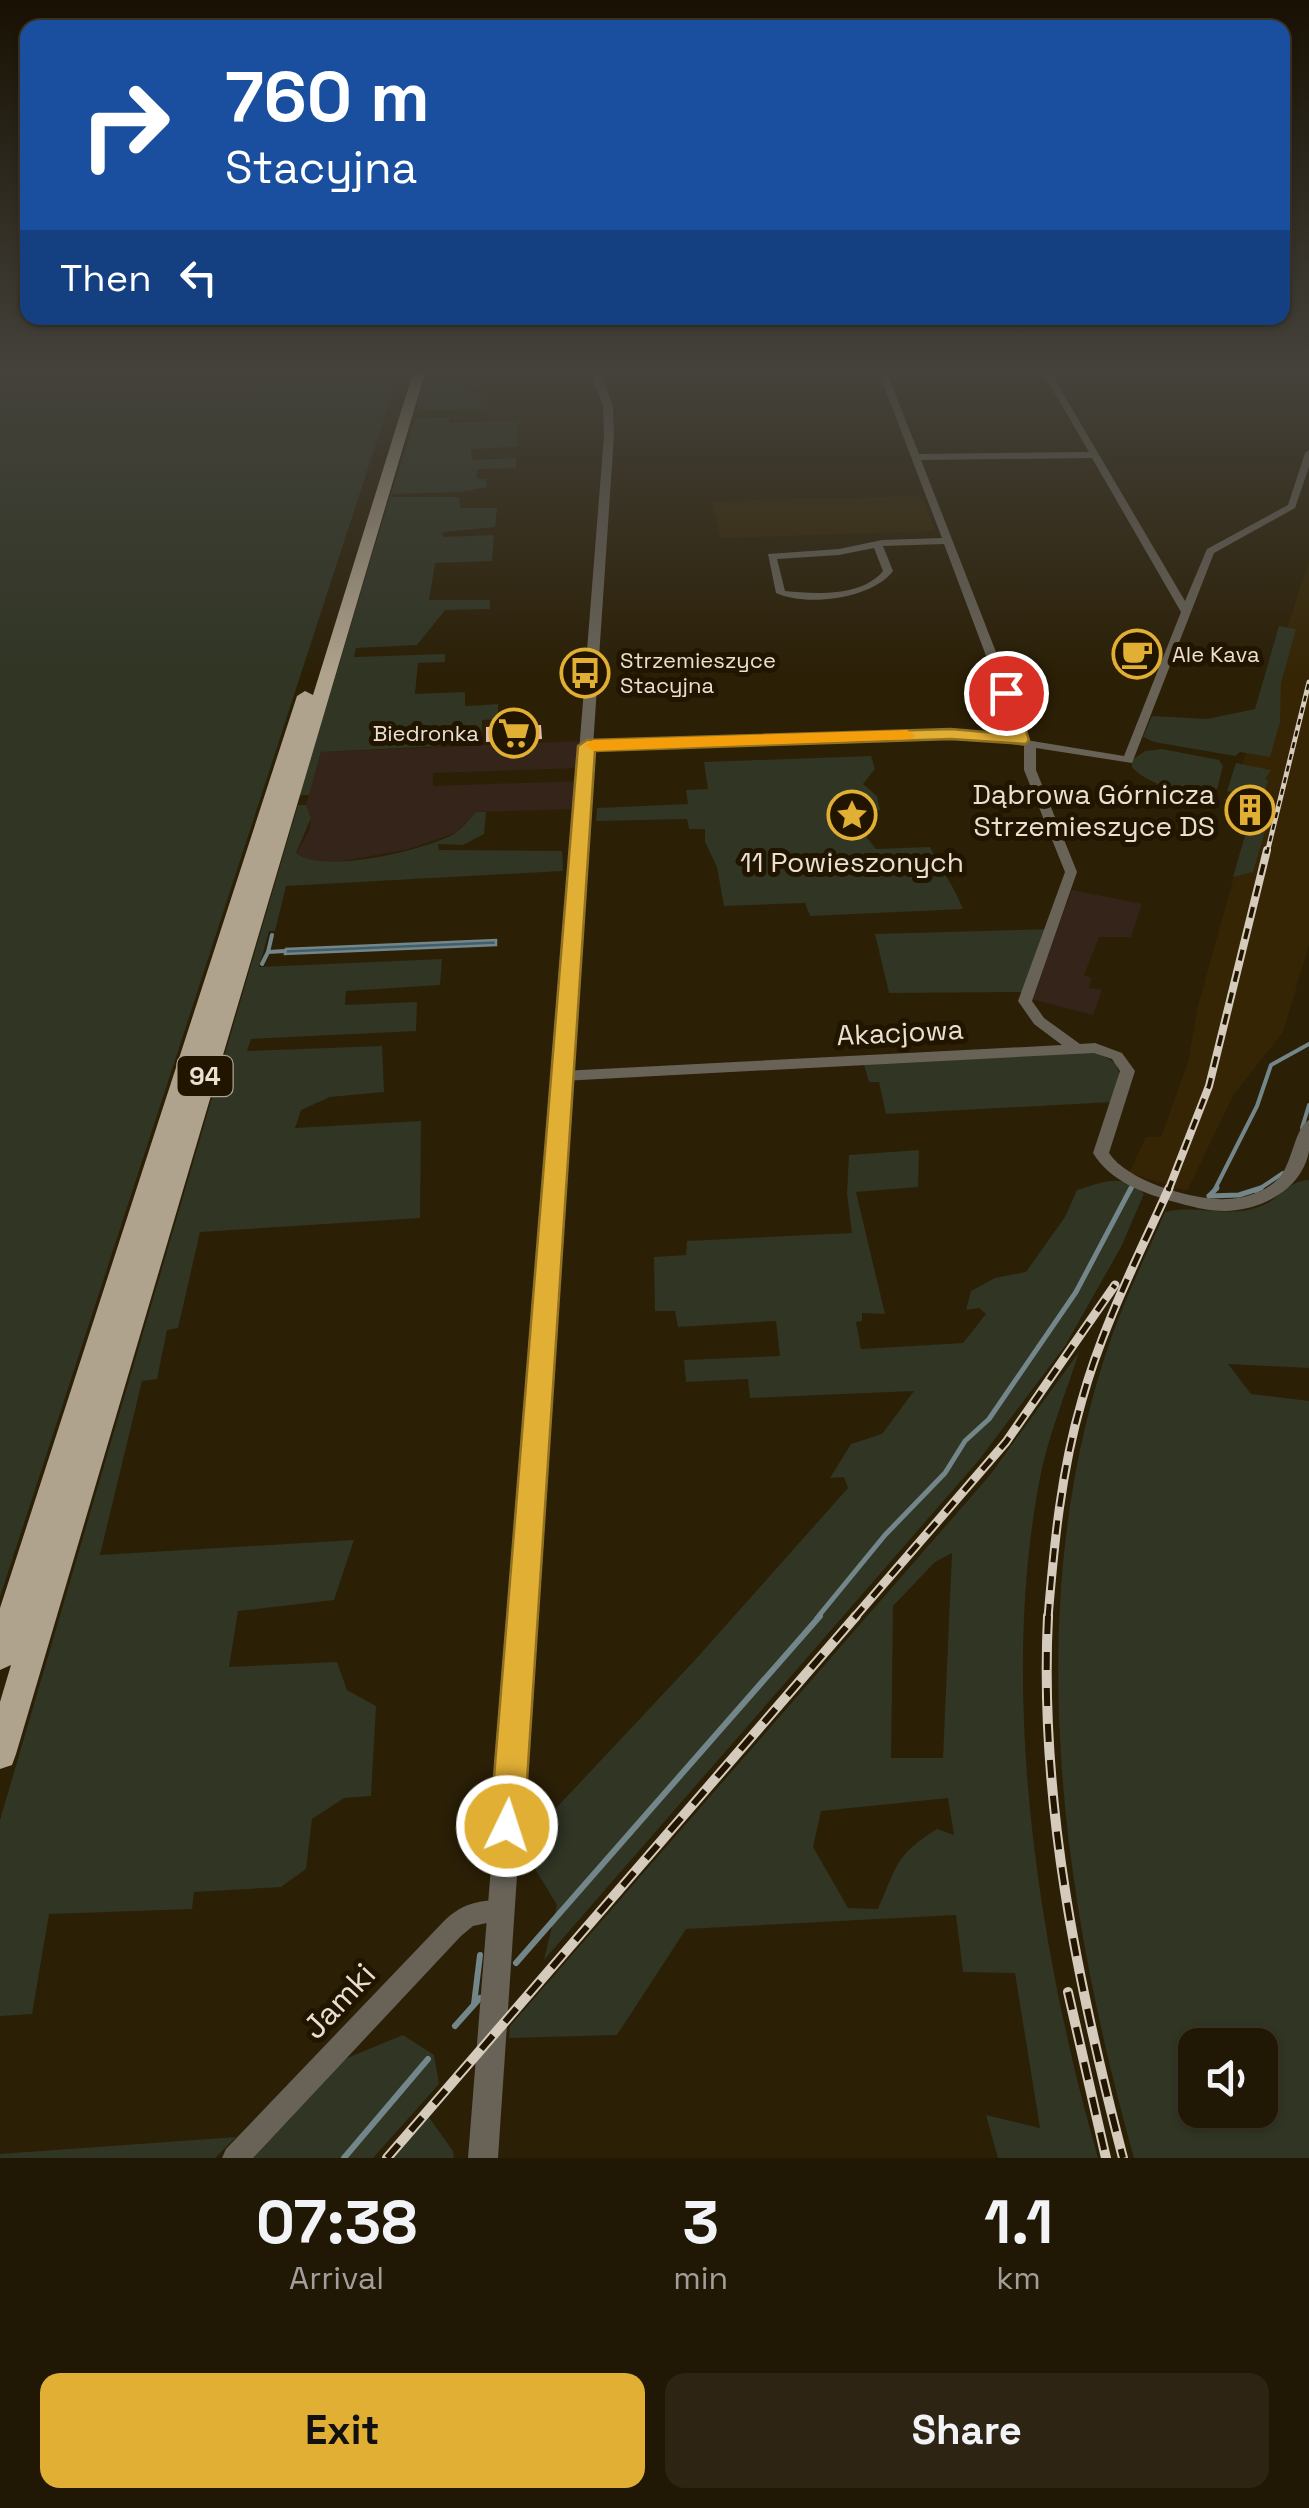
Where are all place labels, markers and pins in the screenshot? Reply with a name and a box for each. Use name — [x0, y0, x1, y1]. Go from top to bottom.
cafe icon: Ale Kava — [1111, 628, 1163, 680]
place label: Ale Kava — [1172, 640, 1260, 668]
place label: Strzemieszyce Stacyjna — [620, 646, 776, 699]
bus stop icon: Strzemieszyce Stacyjna — [559, 647, 611, 699]
pin — [964, 651, 1049, 736]
supermarket icon: Biedronka — [488, 707, 540, 759]
place label: Biedronka — [373, 719, 479, 747]
place label: Dąbrowa Górnicza Strzemieszyce DS — [973, 776, 1215, 844]
building icon: Dąbrowa Górnicza Strzemieszyce DS — [1224, 784, 1276, 836]
place icon: 11 Powieszonych — [826, 789, 878, 841]
place label: 11 Powieszonych — [740, 844, 964, 880]

